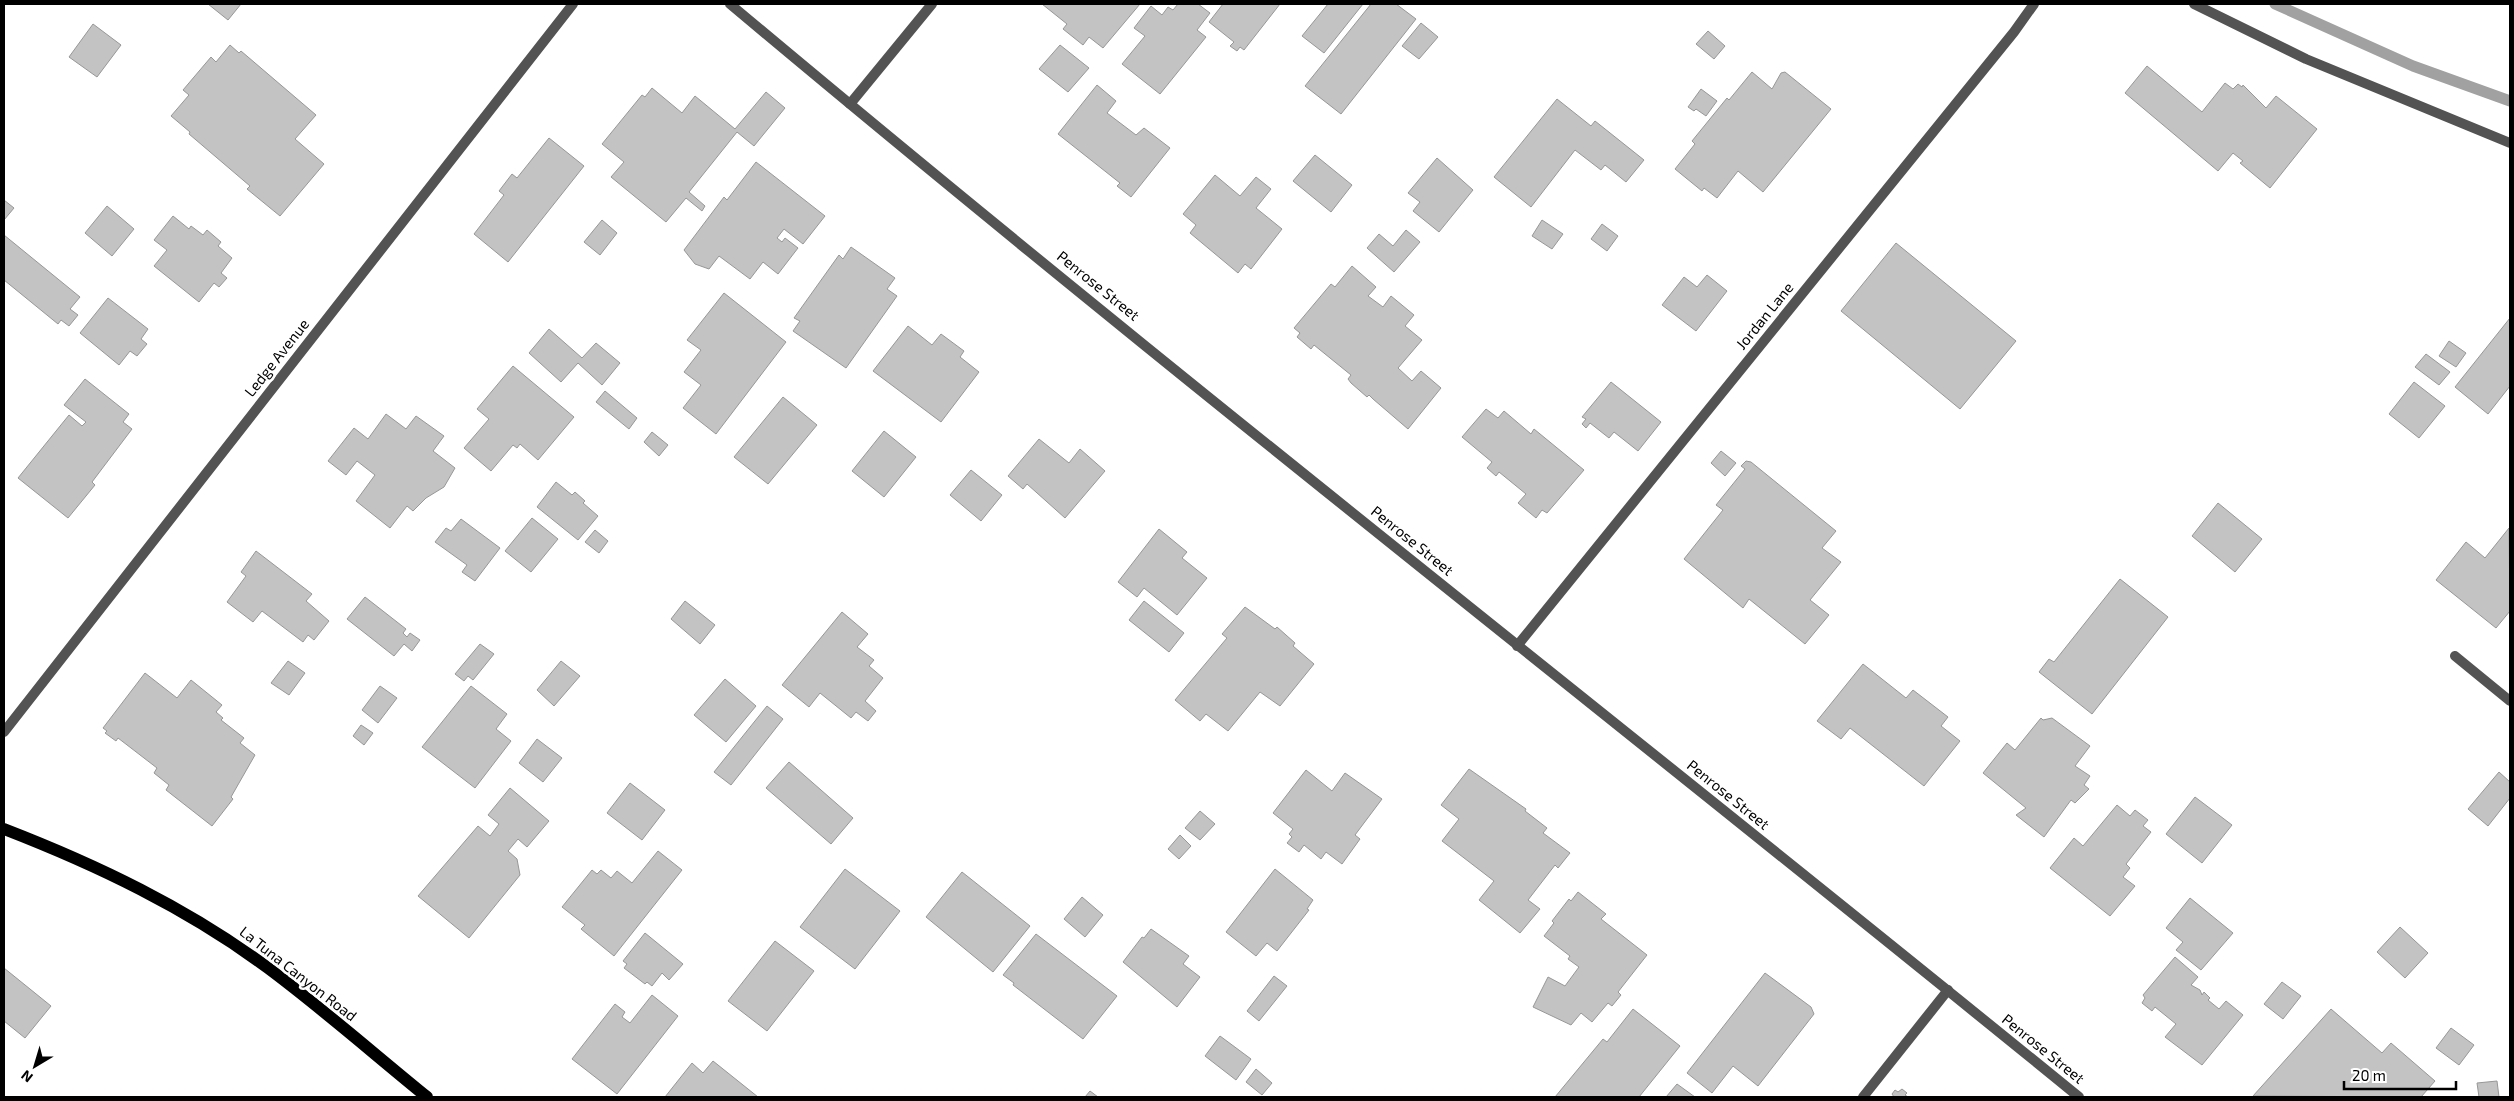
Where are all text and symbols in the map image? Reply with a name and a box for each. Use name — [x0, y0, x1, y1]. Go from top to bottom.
street label: Penrose Street — [1054, 247, 1144, 324]
street label: Jordan Lane — [1732, 278, 1797, 353]
street label: Ledge Avenue — [240, 315, 312, 400]
street label: Penrose Street — [1368, 502, 1458, 579]
street label: Penrose Street — [1684, 756, 1774, 833]
street label: La Tuna Canyon Road — [236, 922, 361, 1025]
street label: Penrose Street — [1999, 1010, 2089, 1087]
north arrow — [10, 1041, 60, 1091]
scale bar — [2344, 1058, 2456, 1090]
text: 20 m — [2352, 1066, 2386, 1084]
text: N — [17, 1067, 36, 1086]

